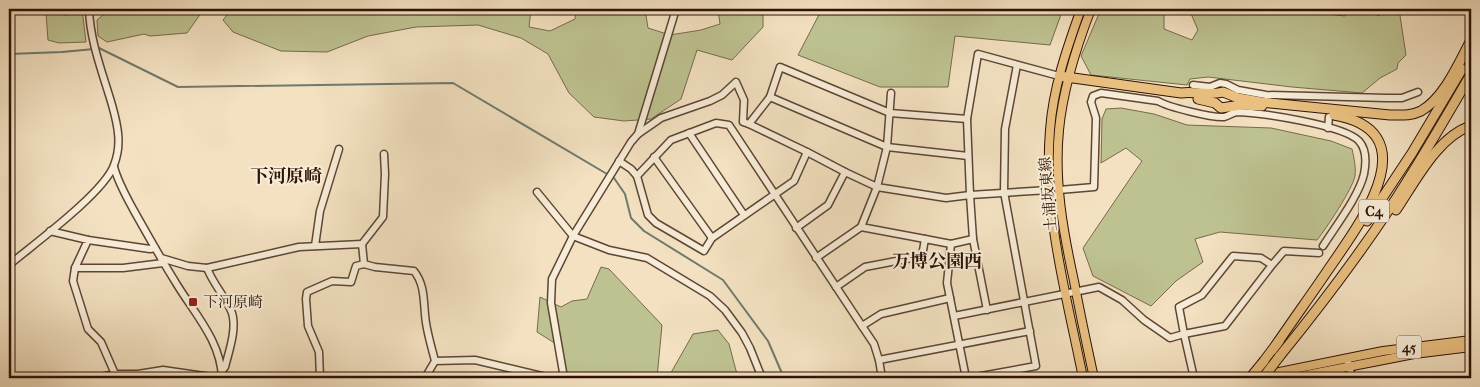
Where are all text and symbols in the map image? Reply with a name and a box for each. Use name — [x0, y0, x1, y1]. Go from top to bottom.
street label: 土浦坂東線 — [1036, 156, 1060, 232]
district label: 下河原崎 — [250, 166, 322, 187]
road number: C4 — [1359, 200, 1389, 222]
district label: 万博公園西 — [892, 251, 982, 272]
place label: 下河原崎 — [203, 293, 263, 311]
marker: 下河原崎 — [187, 296, 199, 308]
road number: 45 — [1396, 336, 1422, 358]

